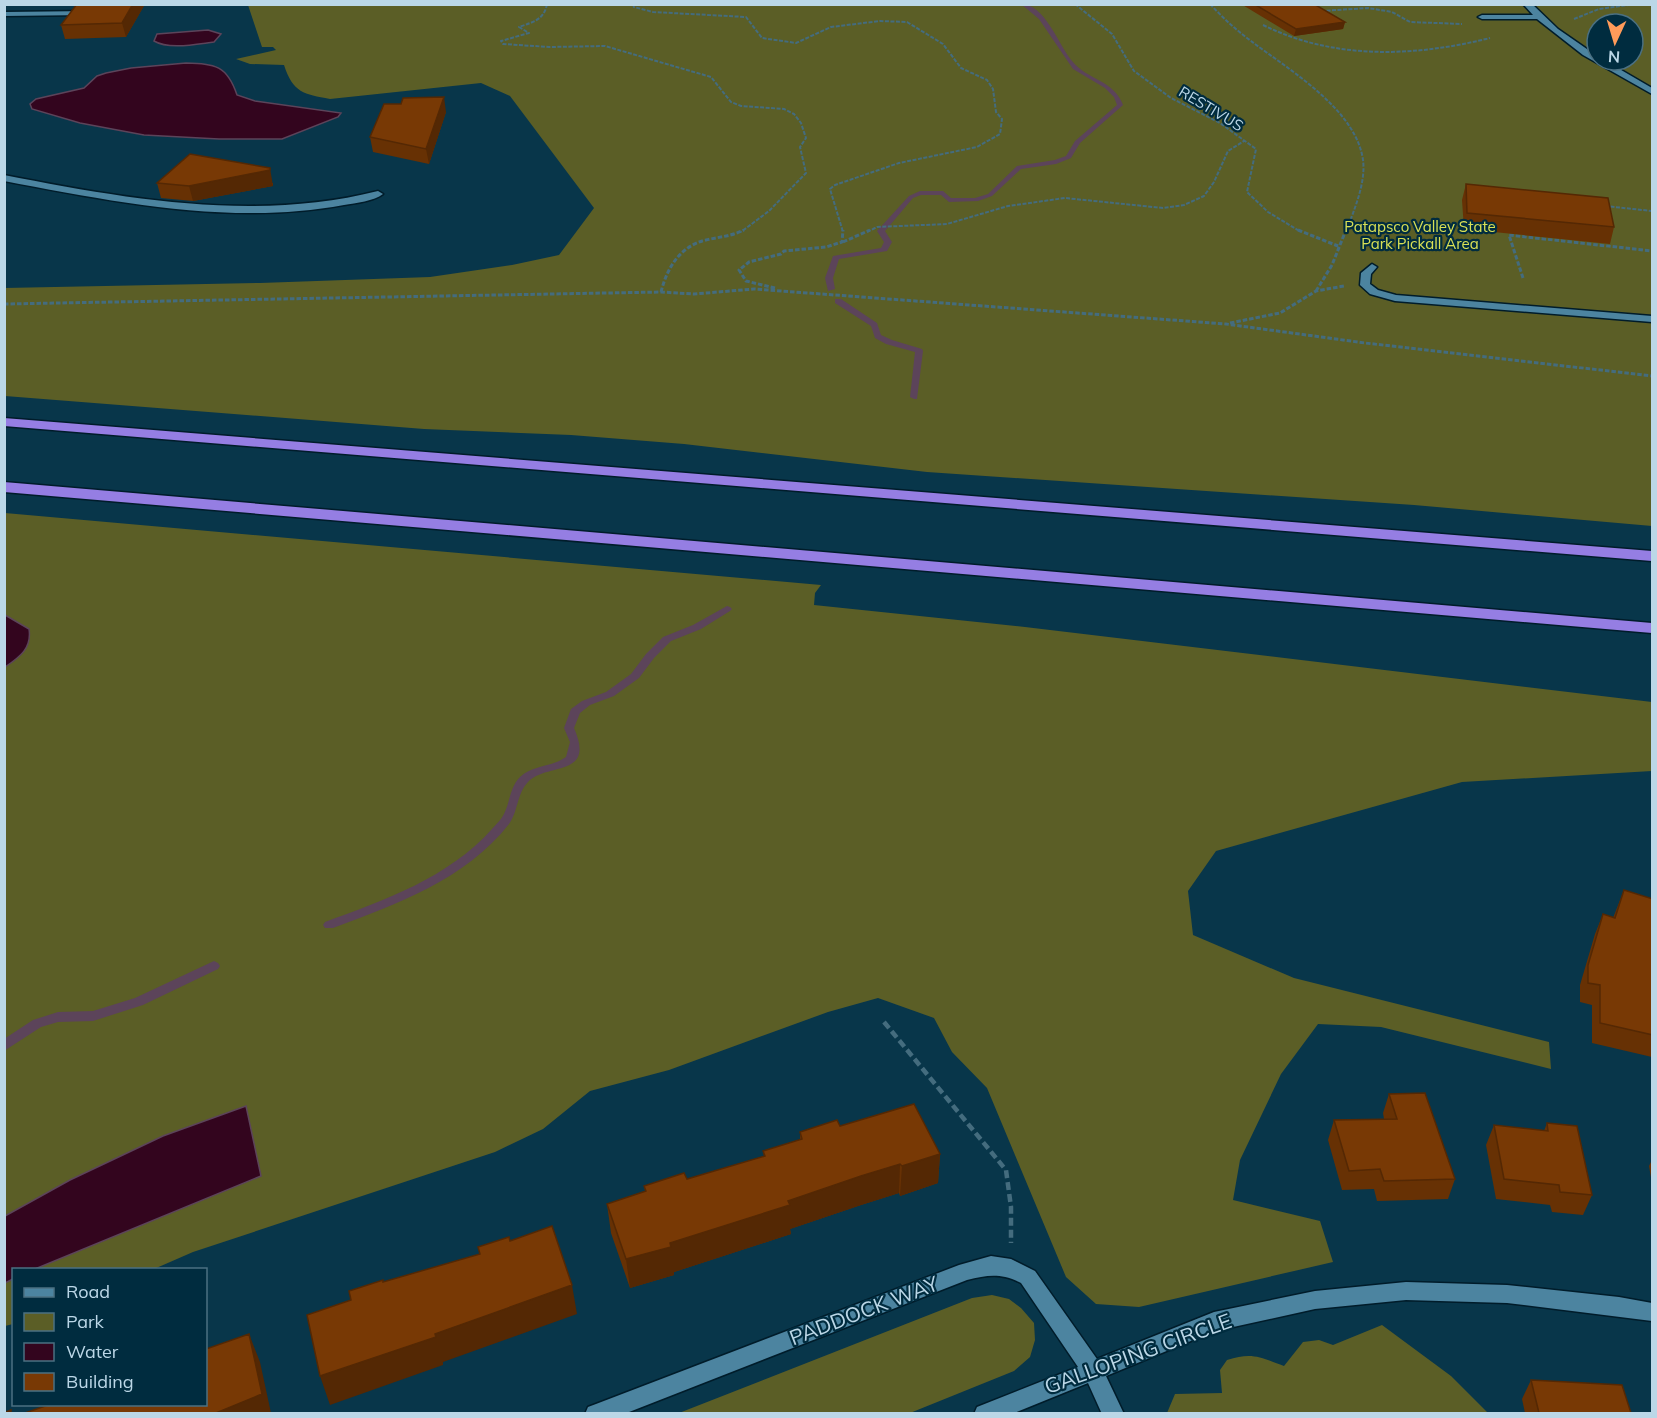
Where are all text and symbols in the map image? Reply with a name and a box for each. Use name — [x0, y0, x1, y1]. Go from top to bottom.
north arrow — [1585, 12, 1645, 72]
text: N — [1607, 47, 1621, 67]
street label: RESTIVUS — [1176, 82, 1247, 135]
park label: Patapsco Valley State Park Pickall Area — [1344, 217, 1496, 253]
legend — [12, 1268, 207, 1406]
street label: PADDOCK WAY — [786, 1270, 942, 1350]
text: Road — [66, 1280, 110, 1303]
street label: GALLOPING CIRCLE — [1041, 1307, 1235, 1399]
text: Park — [66, 1310, 105, 1333]
text: Water — [66, 1340, 119, 1363]
text: Building — [66, 1370, 134, 1393]

